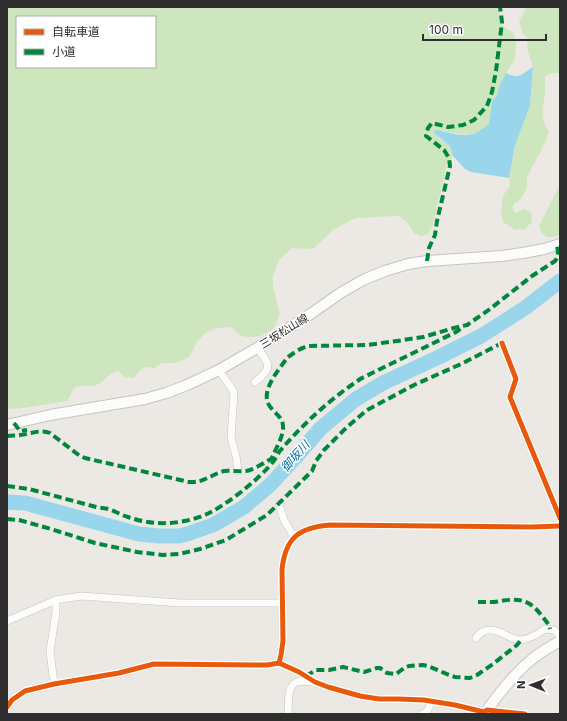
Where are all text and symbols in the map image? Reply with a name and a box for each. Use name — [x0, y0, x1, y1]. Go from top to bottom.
legend — [16, 16, 156, 68]
scale bar — [423, 16, 546, 42]
text: 100 m — [429, 22, 463, 37]
text: 自転車道 — [52, 24, 100, 39]
text: 小道 — [52, 44, 76, 59]
street label: 三坂松山線 — [257, 310, 311, 352]
water label: 御坂川 — [277, 436, 314, 474]
north arrow — [511, 665, 551, 705]
text: N — [514, 681, 528, 689]

